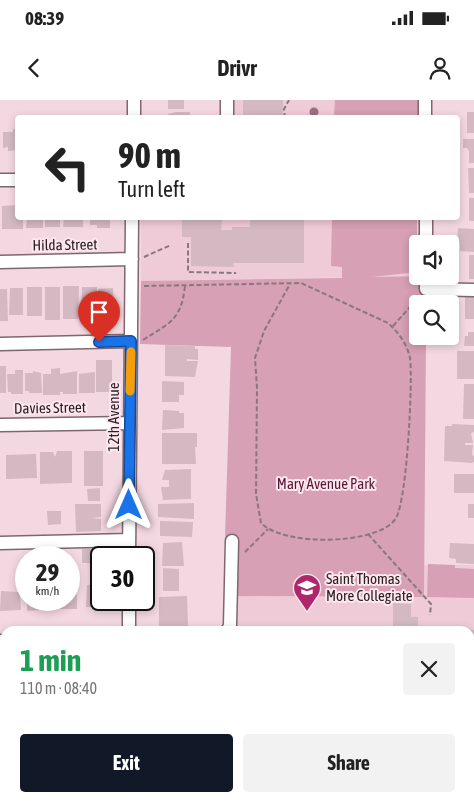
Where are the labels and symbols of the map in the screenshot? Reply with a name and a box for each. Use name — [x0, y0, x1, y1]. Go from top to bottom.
street label: Hilda Street — [32, 235, 98, 254]
pin — [78, 291, 120, 342]
street label: 12th Avenue — [105, 382, 122, 452]
street label: Davies Street — [14, 398, 86, 417]
park label: Mary Avenue Park — [277, 475, 376, 492]
position arrow — [102, 478, 154, 530]
speed limit sign: 30 — [90, 546, 155, 611]
place label: Saint Thomas More Collegiate — [326, 570, 413, 604]
school or university icon: Saint Thomas More Collegiate — [292, 573, 322, 612]

